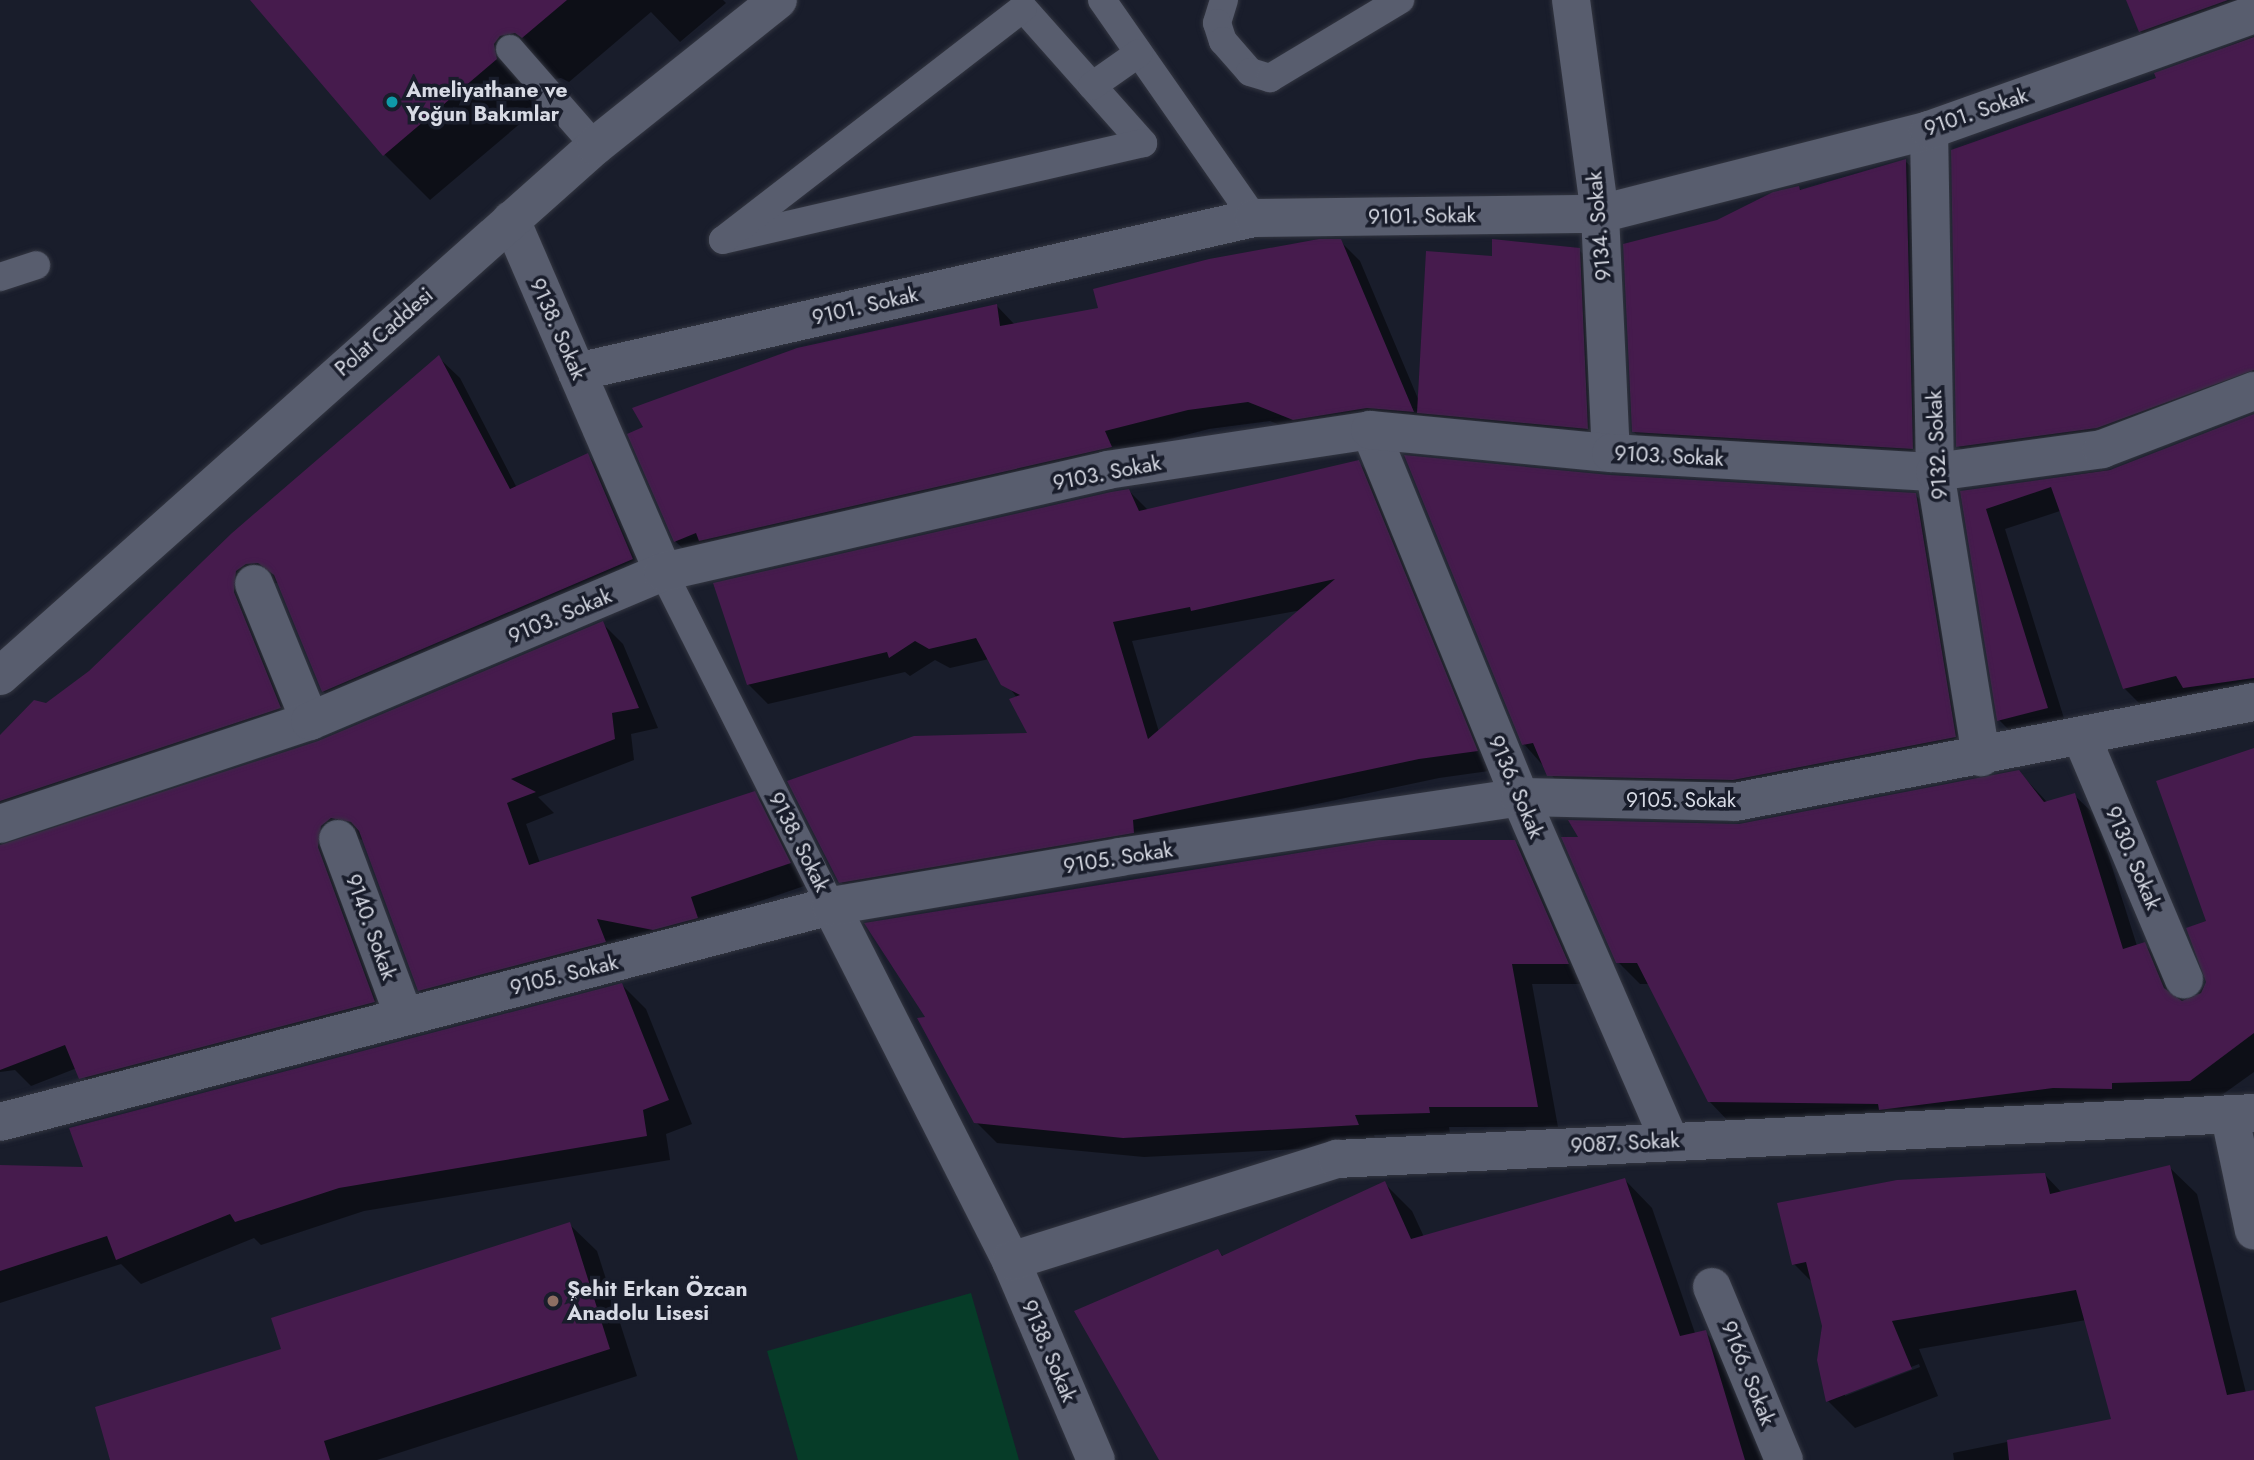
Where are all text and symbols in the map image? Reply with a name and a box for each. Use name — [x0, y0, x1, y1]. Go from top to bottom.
place label: Ameliyathane ve Yoğun Bakımlar — [406, 77, 568, 127]
street label: 9101. Sokak — [1921, 83, 2031, 141]
marker: Ameliyathane ve Yoğun Bakımlar — [384, 94, 400, 110]
street label: 9134. Sokak — [1582, 170, 1616, 282]
street label: 9101. Sokak — [1368, 202, 1476, 230]
street label: 9138. Sokak — [524, 274, 592, 384]
street label: 9101. Sokak — [810, 282, 920, 330]
street label: Polat Caddesi — [330, 283, 438, 381]
street label: 9132. Sokak — [1922, 390, 1952, 500]
street label: 9103. Sokak — [1614, 441, 1724, 471]
street label: 9103. Sokak — [1051, 450, 1163, 496]
street label: 9103. Sokak — [505, 583, 615, 649]
street label: 9136. Sokak — [1483, 732, 1549, 842]
street label: 9105. Sokak — [1626, 787, 1736, 813]
street label: 9138. Sokak — [763, 788, 835, 896]
street label: 9130. Sokak — [2100, 803, 2166, 913]
street label: 9105. Sokak — [1062, 837, 1174, 879]
street label: 9140. Sokak — [340, 871, 402, 983]
street label: 9105. Sokak — [508, 949, 620, 1001]
street label: 9087. Sokak — [1570, 1128, 1680, 1158]
place label: Şehit Erkan Özcan Anadolu Lisesi — [567, 1276, 748, 1326]
marker: Şehit Erkan Özcan Anadolu Lisesi — [545, 1293, 561, 1309]
street label: 9138. Sokak — [1016, 1296, 1082, 1406]
street label: 9166. Sokak — [1716, 1317, 1780, 1429]

